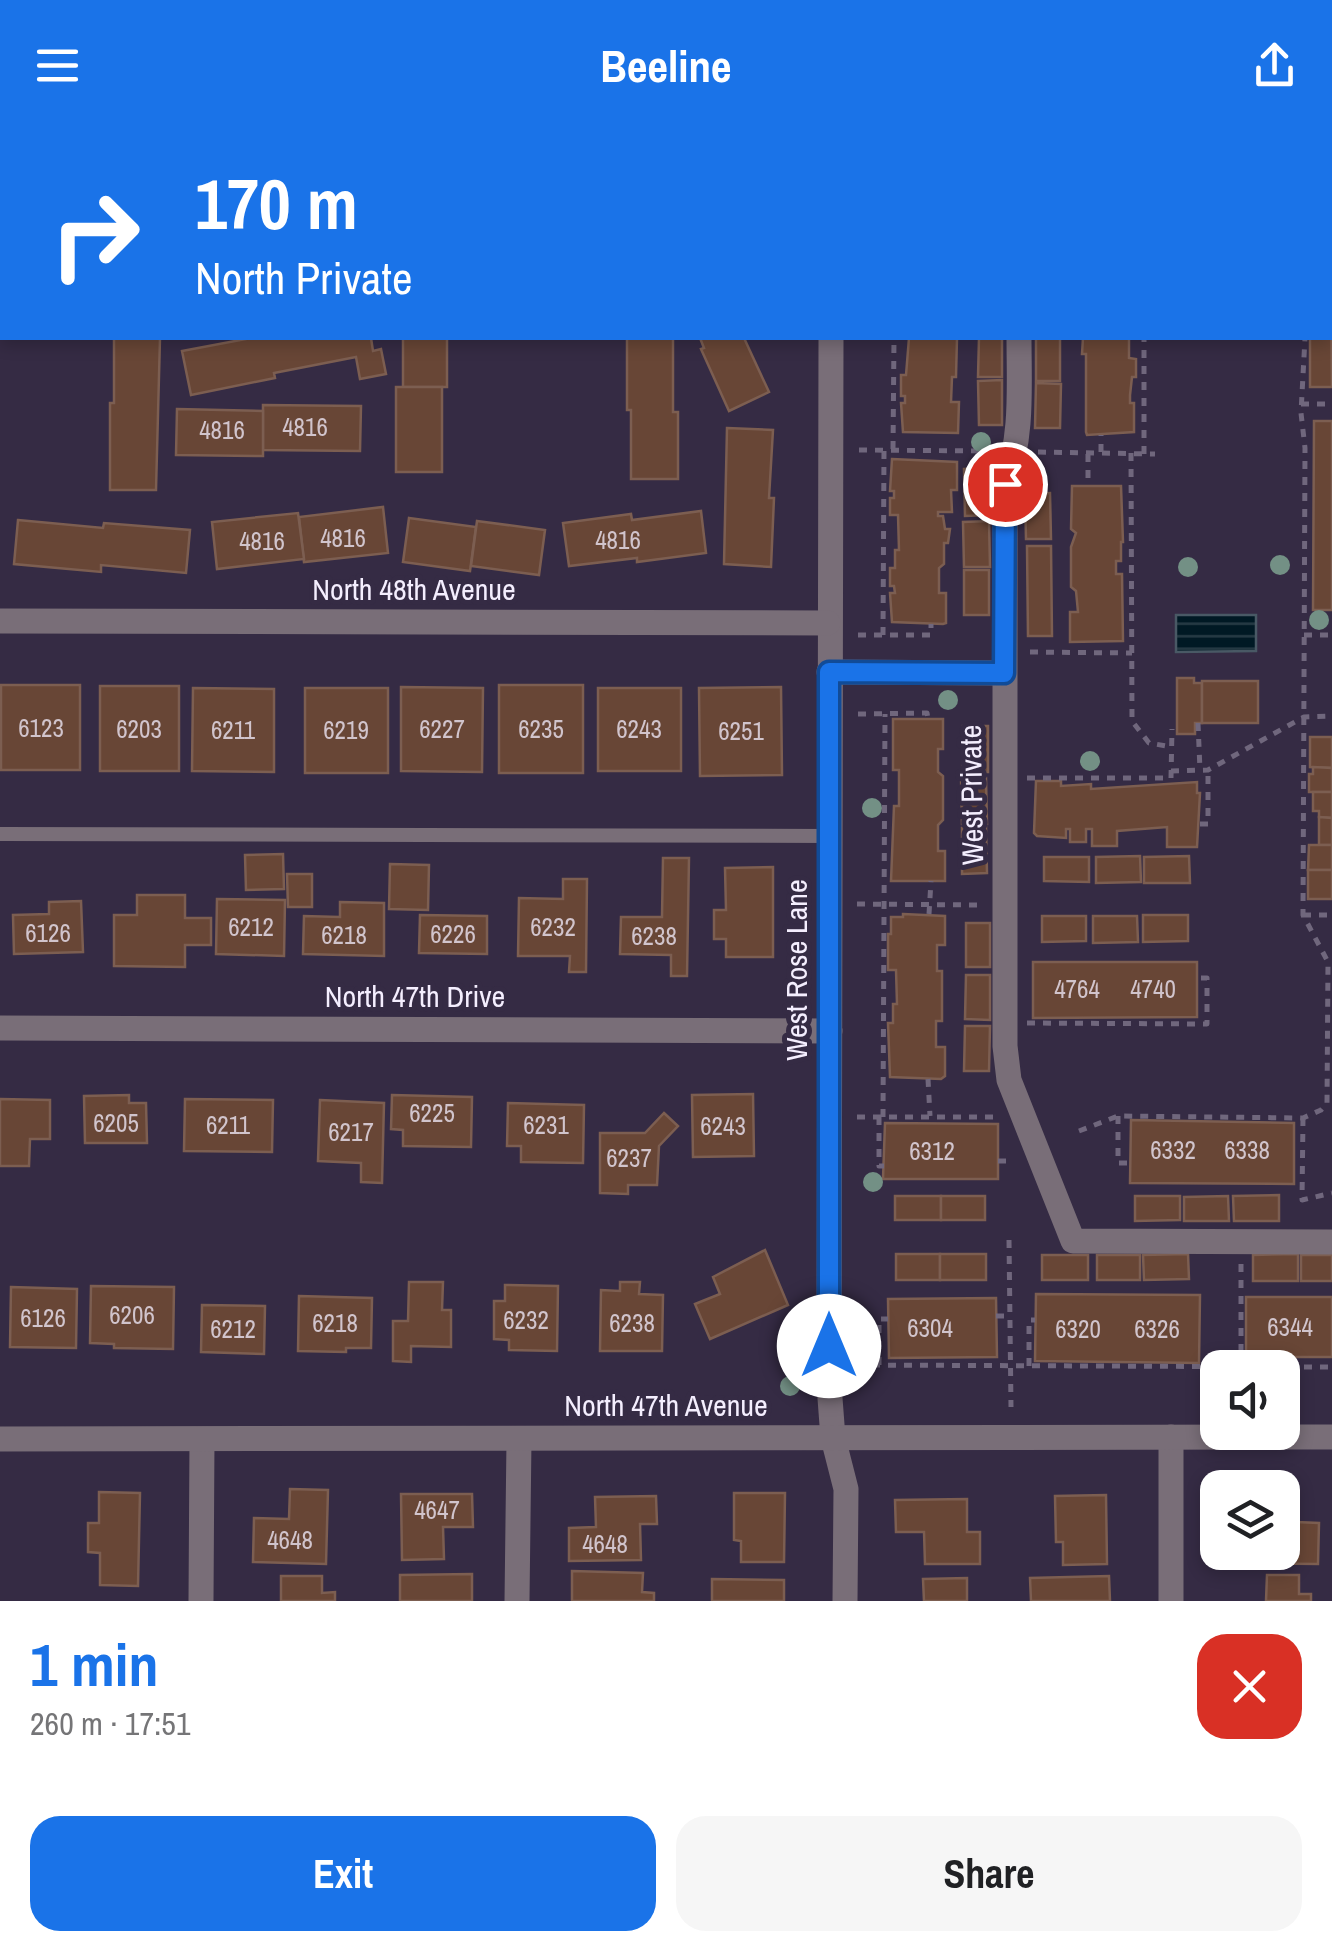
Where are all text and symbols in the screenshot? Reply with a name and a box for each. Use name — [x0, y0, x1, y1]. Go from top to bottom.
text: Beeline — [600, 35, 732, 96]
icon: menu — [30, 38, 85, 93]
icon: share — [1247, 38, 1302, 93]
text: 170 m — [195, 157, 358, 251]
icon: right — [30, 170, 160, 300]
text: North Private — [195, 247, 412, 308]
house number: 4816 — [282, 410, 328, 444]
house number: 4816 — [199, 413, 245, 447]
pin — [963, 442, 1048, 527]
icon: arrive — [978, 457, 1033, 512]
house number: 4816 — [320, 521, 366, 555]
house number: 4816 — [595, 523, 641, 557]
house number: 4816 — [239, 524, 285, 558]
street label: North 48th Avenue — [312, 569, 516, 609]
house number: 6123 — [18, 711, 64, 745]
house number: 6203 — [116, 712, 162, 746]
house number: 6227 — [419, 712, 465, 746]
house number: 6235 — [518, 712, 564, 746]
house number: 6243 — [616, 712, 662, 746]
house number: 6211 — [211, 713, 256, 747]
house number: 6219 — [323, 713, 369, 747]
house number: 6251 — [718, 714, 764, 748]
street label: West Private — [950, 724, 992, 866]
street label: West Rose Lane — [776, 879, 816, 1061]
house number: 6212 — [228, 910, 274, 944]
house number: 6232 — [530, 910, 576, 944]
house number: 6126 — [25, 916, 71, 950]
house number: 6226 — [430, 917, 476, 951]
house number: 6218 — [321, 918, 367, 952]
house number: 6238 — [631, 919, 677, 953]
house number: 4764 — [1054, 972, 1100, 1006]
house number: 4740 — [1130, 972, 1176, 1006]
street label: North 47th Drive — [325, 976, 505, 1016]
house number: 6225 — [409, 1096, 455, 1130]
house number: 6205 — [93, 1106, 139, 1140]
house number: 6211 — [206, 1108, 251, 1142]
house number: 6231 — [523, 1108, 569, 1142]
house number: 6243 — [700, 1109, 746, 1143]
house number: 6217 — [328, 1115, 374, 1149]
house number: 6332 — [1150, 1133, 1196, 1167]
house number: 6338 — [1224, 1133, 1270, 1167]
house number: 6312 — [909, 1134, 955, 1168]
house number: 6237 — [606, 1141, 652, 1175]
position arrow — [777, 1294, 881, 1398]
house number: 6206 — [109, 1298, 155, 1332]
house number: 6126 — [20, 1301, 66, 1335]
house number: 6232 — [503, 1303, 549, 1337]
house number: 6218 — [312, 1306, 358, 1340]
house number: 6238 — [609, 1306, 655, 1340]
house number: 6344 — [1267, 1310, 1313, 1344]
house number: 6304 — [907, 1311, 953, 1345]
house number: 6212 — [210, 1312, 256, 1346]
house number: 6320 — [1055, 1312, 1101, 1346]
house number: 6326 — [1134, 1312, 1180, 1346]
map controls — [1200, 1350, 1300, 1570]
button: sound — [1200, 1350, 1300, 1450]
street label: North 47th Avenue — [564, 1385, 768, 1425]
button: layers — [1200, 1470, 1300, 1570]
house number: 4647 — [414, 1493, 460, 1527]
house number: 4648 — [267, 1523, 313, 1557]
house number: 4648 — [582, 1527, 628, 1561]
text: 1 min — [30, 1624, 159, 1705]
button: close — [1197, 1634, 1302, 1739]
text: 260 m · 17:51 — [30, 1702, 190, 1745]
button: Exit — [30, 1816, 656, 1931]
button: Share — [676, 1816, 1302, 1931]

